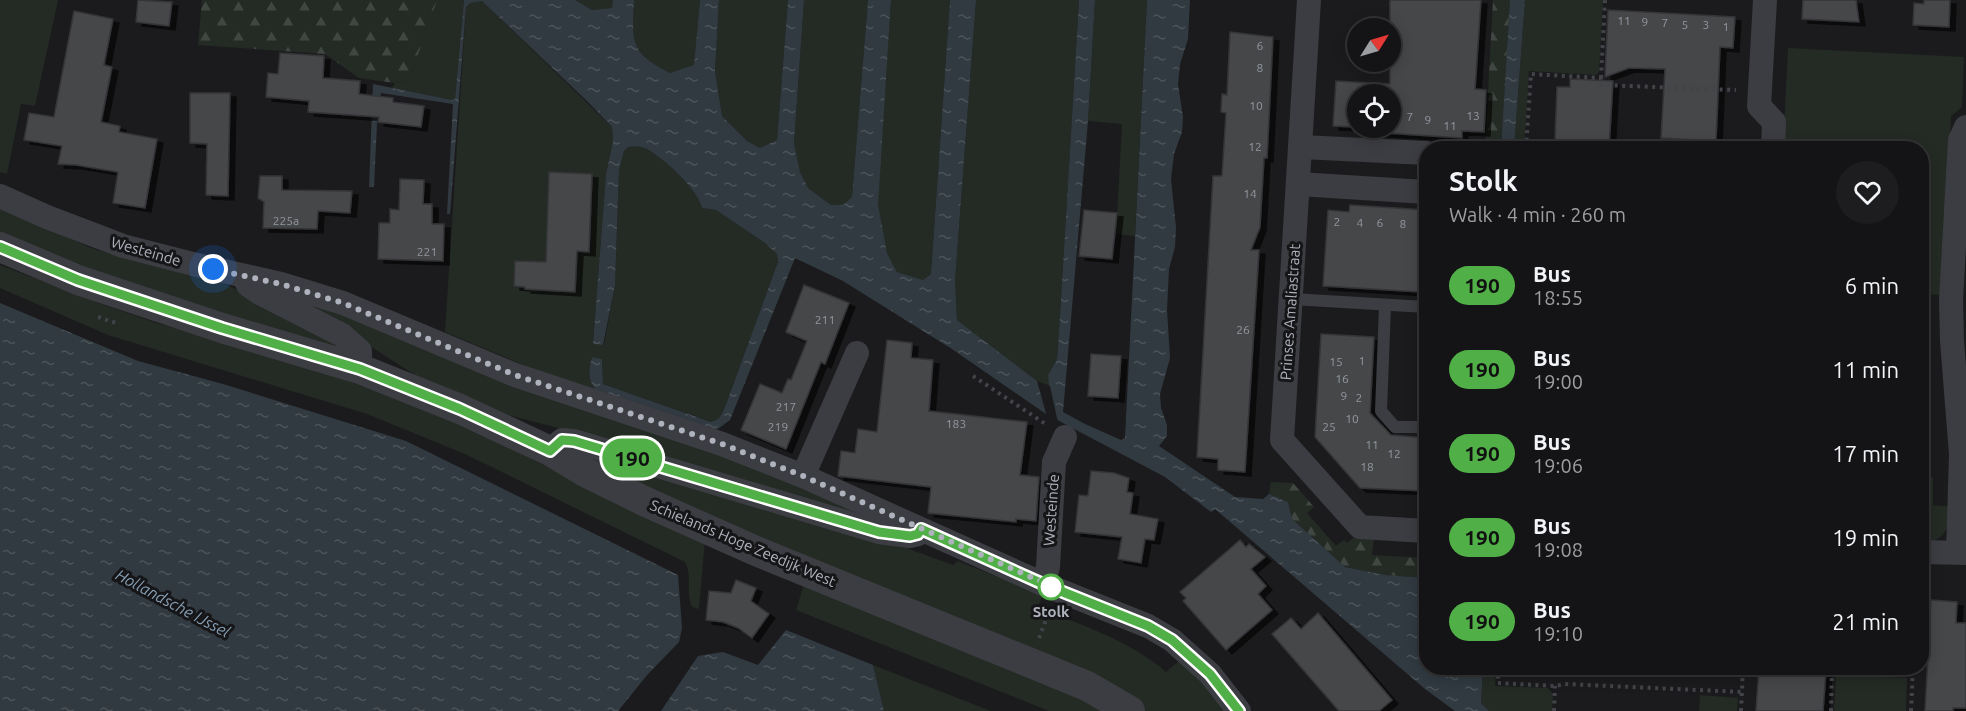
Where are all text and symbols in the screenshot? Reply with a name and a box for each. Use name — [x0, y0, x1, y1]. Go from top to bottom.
house number: 11 — [1617, 14, 1631, 27]
house number: 9 — [1642, 15, 1648, 28]
house number: 7 — [1662, 16, 1668, 29]
north arrow — [1347, 18, 1401, 72]
map controls — [1347, 18, 1401, 138]
house number: 5 — [1682, 18, 1688, 31]
house number: 3 — [1703, 18, 1709, 31]
house number: 1 — [1723, 20, 1729, 33]
house number: 6 — [1257, 39, 1264, 52]
house number: 8 — [1257, 61, 1264, 74]
button: locate — [1347, 84, 1401, 138]
house number: 10 — [1249, 99, 1263, 112]
house number: 13 — [1466, 109, 1480, 122]
house number: 7 — [1407, 110, 1413, 123]
house number: 9 — [1425, 113, 1431, 126]
house number: 11 — [1443, 119, 1457, 132]
house number: 12 — [1248, 140, 1262, 153]
button: heart — [1836, 161, 1899, 224]
text: Stolk — [1449, 165, 1518, 196]
house number: 14 — [1243, 187, 1257, 200]
text: Walk · 4 min · 260 m — [1449, 203, 1626, 226]
house number: 225a — [273, 214, 299, 227]
house number: 2 — [1334, 215, 1340, 228]
house number: 4 — [1357, 216, 1364, 229]
house number: 6 — [1377, 216, 1384, 229]
house number: 8 — [1400, 217, 1407, 230]
street label: Westeinde — [109, 233, 183, 269]
street label: Prinses Amaliastraat — [1277, 243, 1303, 381]
house number: 221 — [417, 245, 437, 258]
your location — [198, 254, 228, 284]
text: Bus — [1533, 261, 1571, 286]
text: 190 — [1464, 273, 1500, 297]
text: 6 min — [1845, 273, 1899, 298]
text: 18:55 — [1533, 286, 1583, 309]
house number: 211 — [815, 313, 835, 326]
house number: 26 — [1236, 323, 1250, 336]
text: Bus — [1533, 345, 1571, 370]
house number: 1 — [1359, 354, 1365, 367]
house number: 15 — [1329, 355, 1343, 368]
text: 190 — [1464, 357, 1500, 381]
text: 11 min — [1832, 357, 1899, 382]
text: 19:00 — [1533, 370, 1583, 393]
house number: 16 — [1335, 372, 1349, 385]
house number: 9 — [1341, 389, 1347, 402]
house number: 2 — [1356, 391, 1362, 404]
house number: 217 — [776, 400, 796, 413]
house number: 10 — [1345, 412, 1359, 425]
house number: 183 — [946, 417, 966, 430]
house number: 219 — [768, 420, 788, 433]
house number: 25 — [1322, 420, 1336, 433]
text: Bus — [1533, 429, 1571, 454]
line badge: 190 — [598, 438, 666, 478]
house number: 11 — [1365, 438, 1379, 451]
text: 190 — [1464, 441, 1500, 465]
text: 17 min — [1832, 441, 1899, 466]
text: 190 — [614, 446, 650, 470]
house number: 12 — [1387, 447, 1401, 460]
text: 19:06 — [1533, 454, 1583, 477]
house number: 18 — [1360, 460, 1374, 473]
street label: Westeinde — [1040, 474, 1062, 546]
street label: Schielands Hoge Zeedijk West — [647, 496, 839, 590]
text: Bus — [1533, 513, 1571, 538]
text: 190 — [1464, 525, 1500, 549]
text: 19 min — [1832, 525, 1899, 550]
text: 19:08 — [1533, 538, 1583, 561]
water label: Hollandsche IJssel — [113, 565, 234, 641]
marker: Stolk — [1038, 574, 1064, 600]
text: Bus — [1533, 597, 1571, 622]
place label: Stolk — [1033, 603, 1070, 620]
text: 190 — [1464, 609, 1500, 633]
text: 21 min — [1832, 609, 1899, 634]
text: 19:10 — [1533, 622, 1583, 645]

